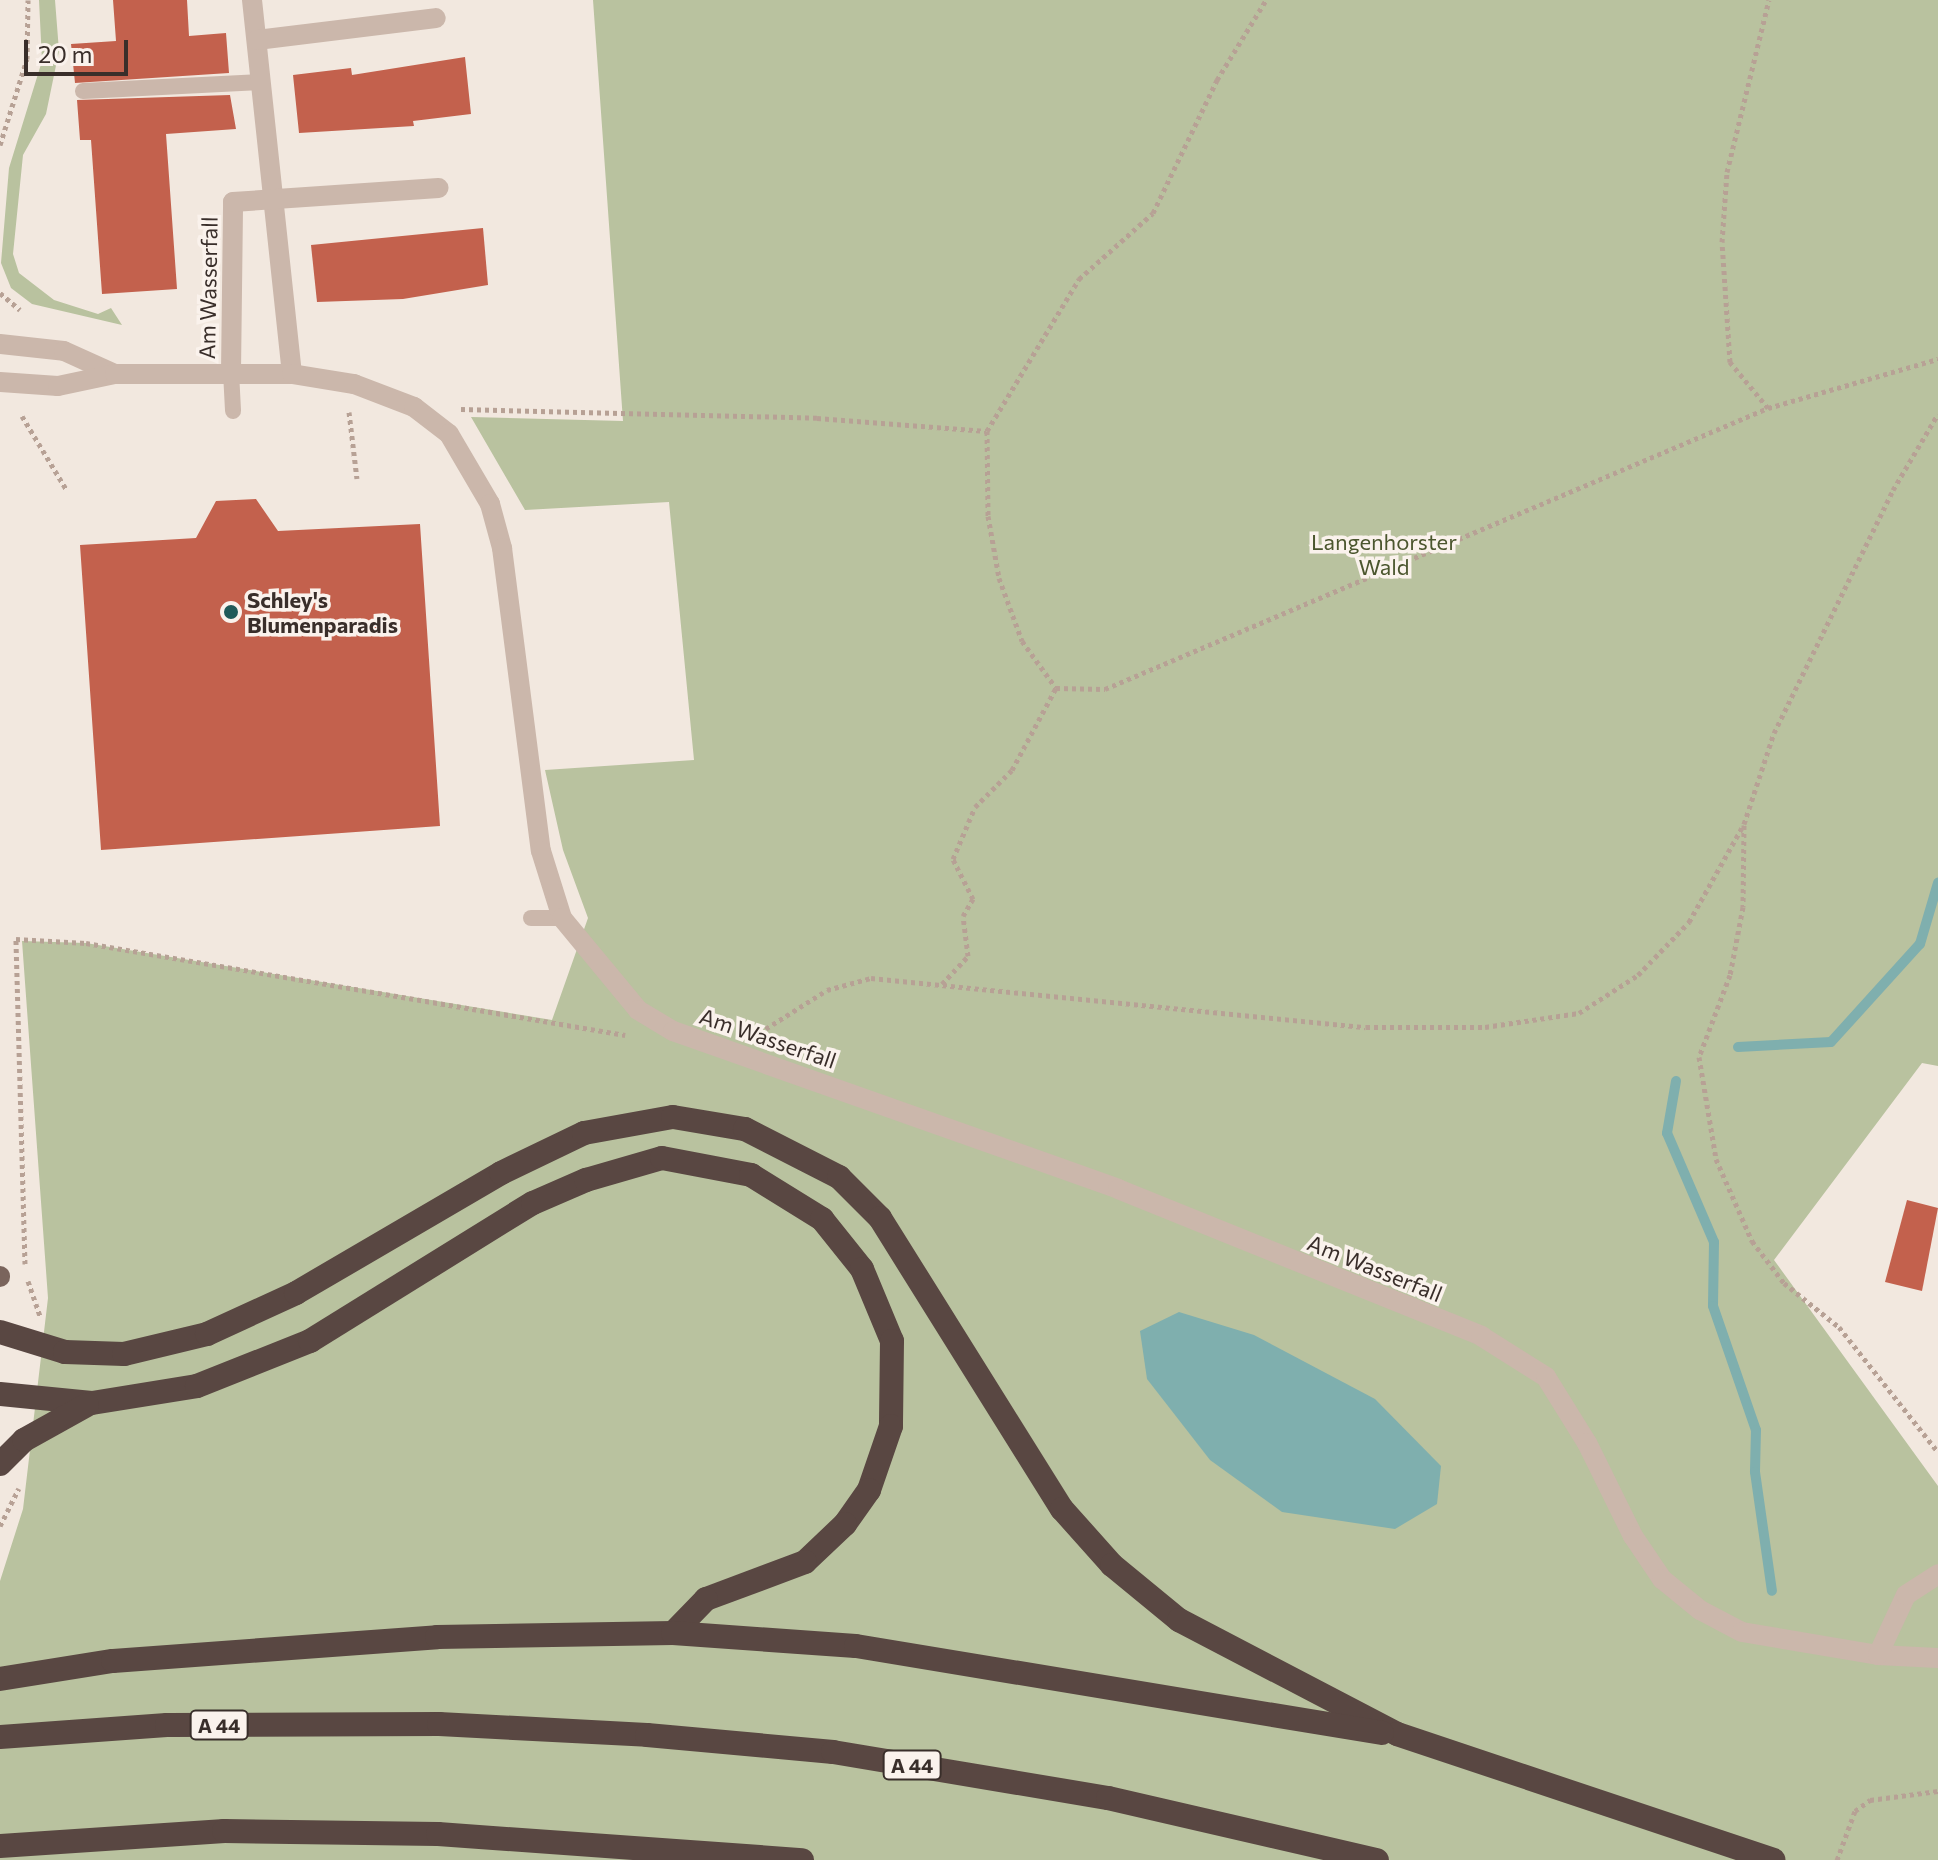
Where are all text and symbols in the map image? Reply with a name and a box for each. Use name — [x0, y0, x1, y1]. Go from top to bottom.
scale bar — [28, 24, 132, 74]
text: 20 m — [38, 39, 92, 68]
street label: Am Wasserfall — [194, 216, 222, 360]
park label: Langenhorster Wald — [1311, 528, 1457, 580]
place label: Schley's Blumenparadis — [247, 586, 398, 638]
marker: Schley's Blumenparadis — [222, 603, 240, 621]
street label: Am Wasserfall — [696, 1002, 840, 1074]
street label: Am Wasserfall — [1304, 1229, 1446, 1307]
road number: A 44 — [189, 1709, 249, 1741]
road number: A 44 — [882, 1749, 942, 1781]

